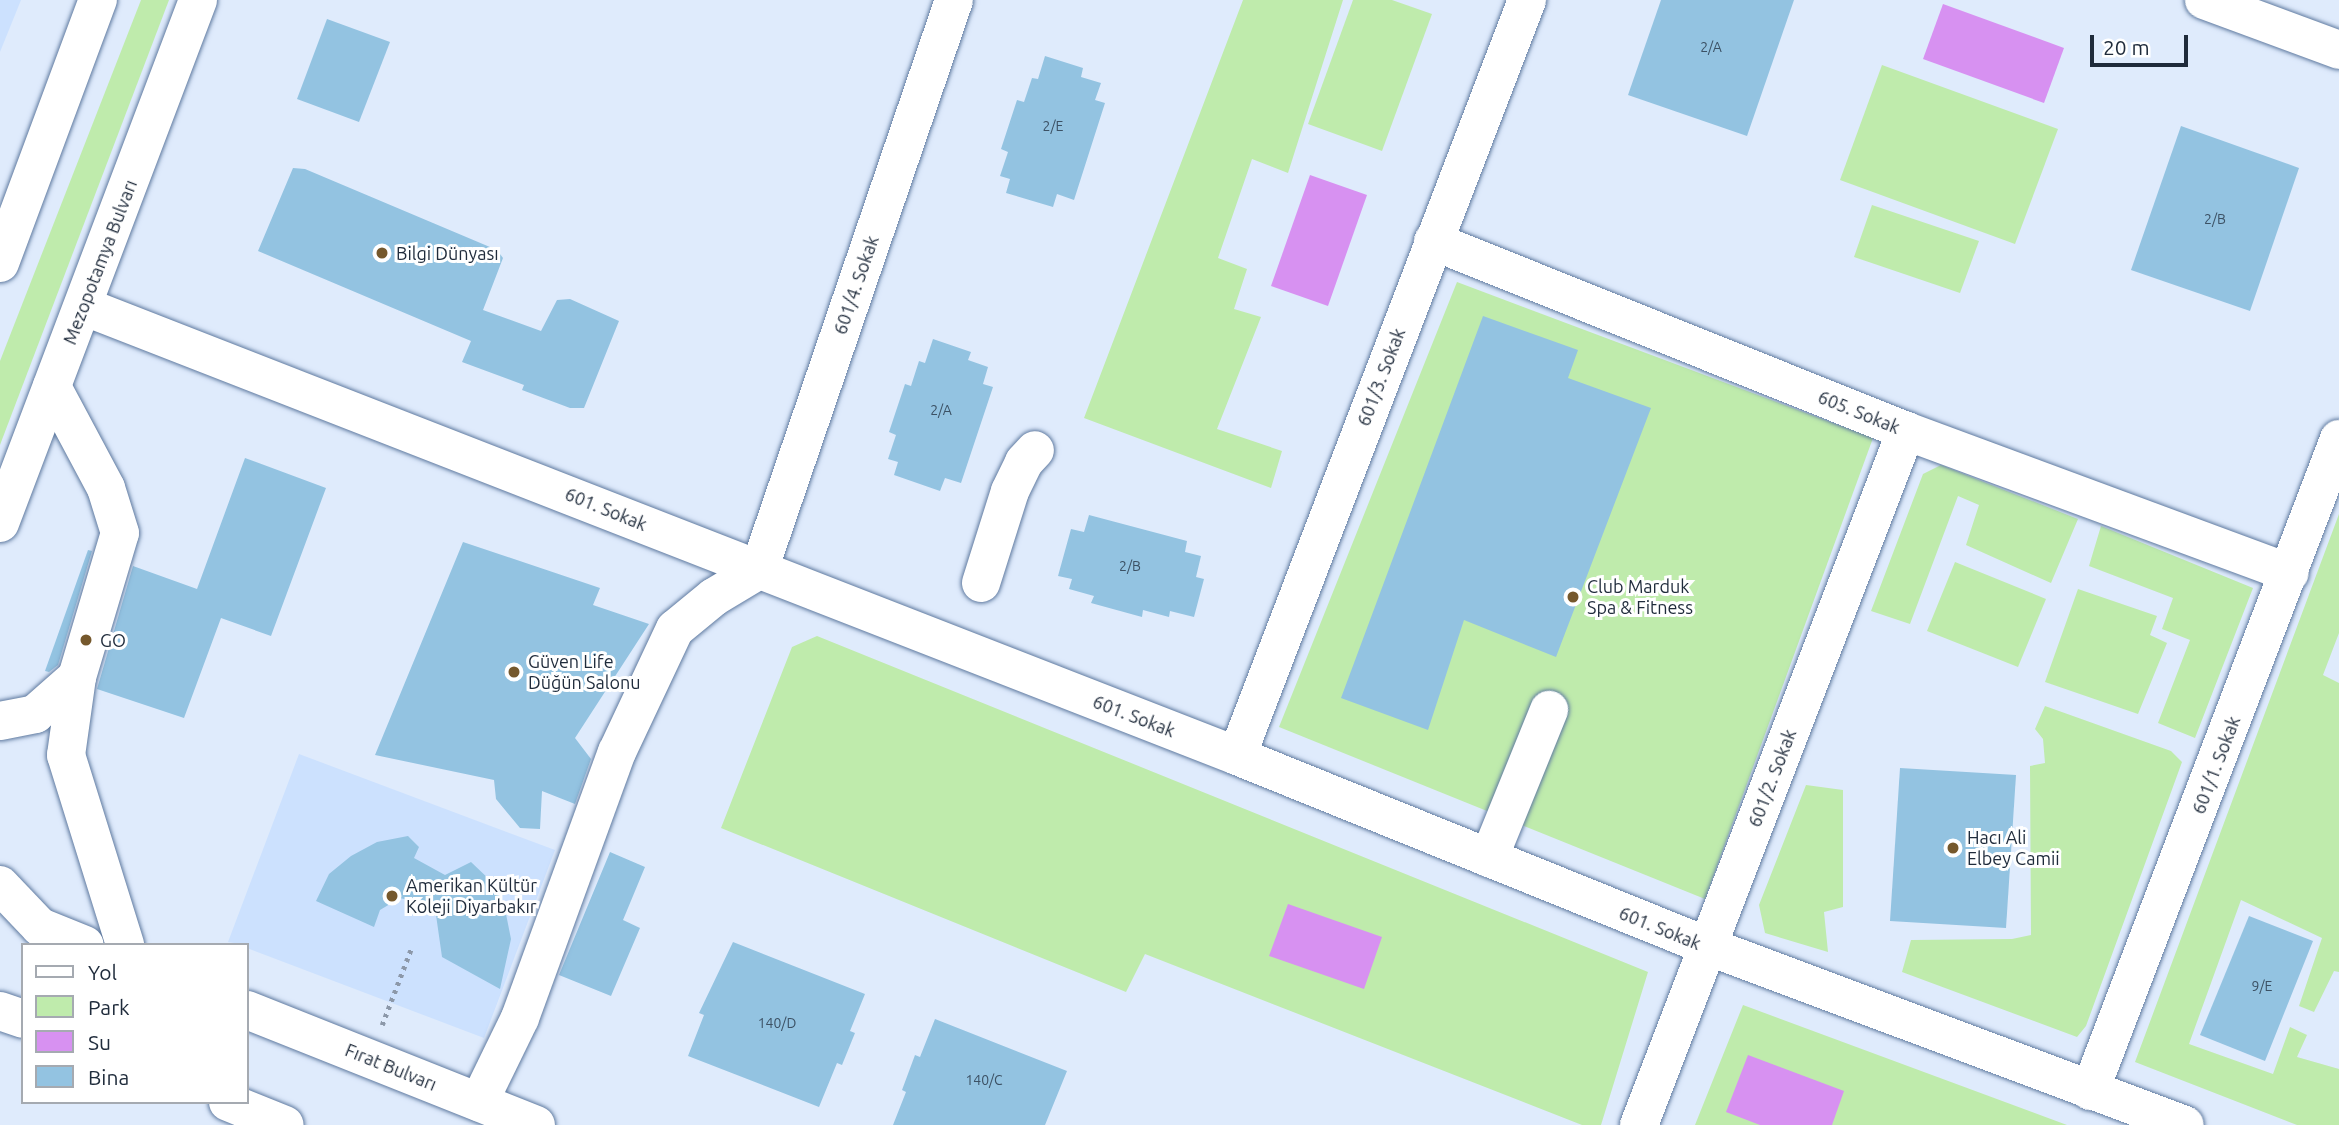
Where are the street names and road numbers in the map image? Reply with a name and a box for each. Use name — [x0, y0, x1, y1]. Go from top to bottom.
street label: Mezopotamya Bulvarı — [59, 177, 141, 347]
street label: 601/4. Sokak — [829, 233, 883, 337]
street label: 601/3. Sokak — [1352, 325, 1410, 429]
street label: 605. Sokak — [1815, 386, 1903, 438]
street label: 601. Sokak — [562, 483, 650, 535]
street label: 601. Sokak — [1090, 690, 1178, 742]
street label: 601/1. Sokak — [2187, 713, 2245, 817]
street label: 601/2. Sokak — [1743, 726, 1801, 830]
street label: 601. Sokak — [1616, 902, 1704, 954]
street label: Fırat Bulvarı — [342, 1039, 440, 1095]

